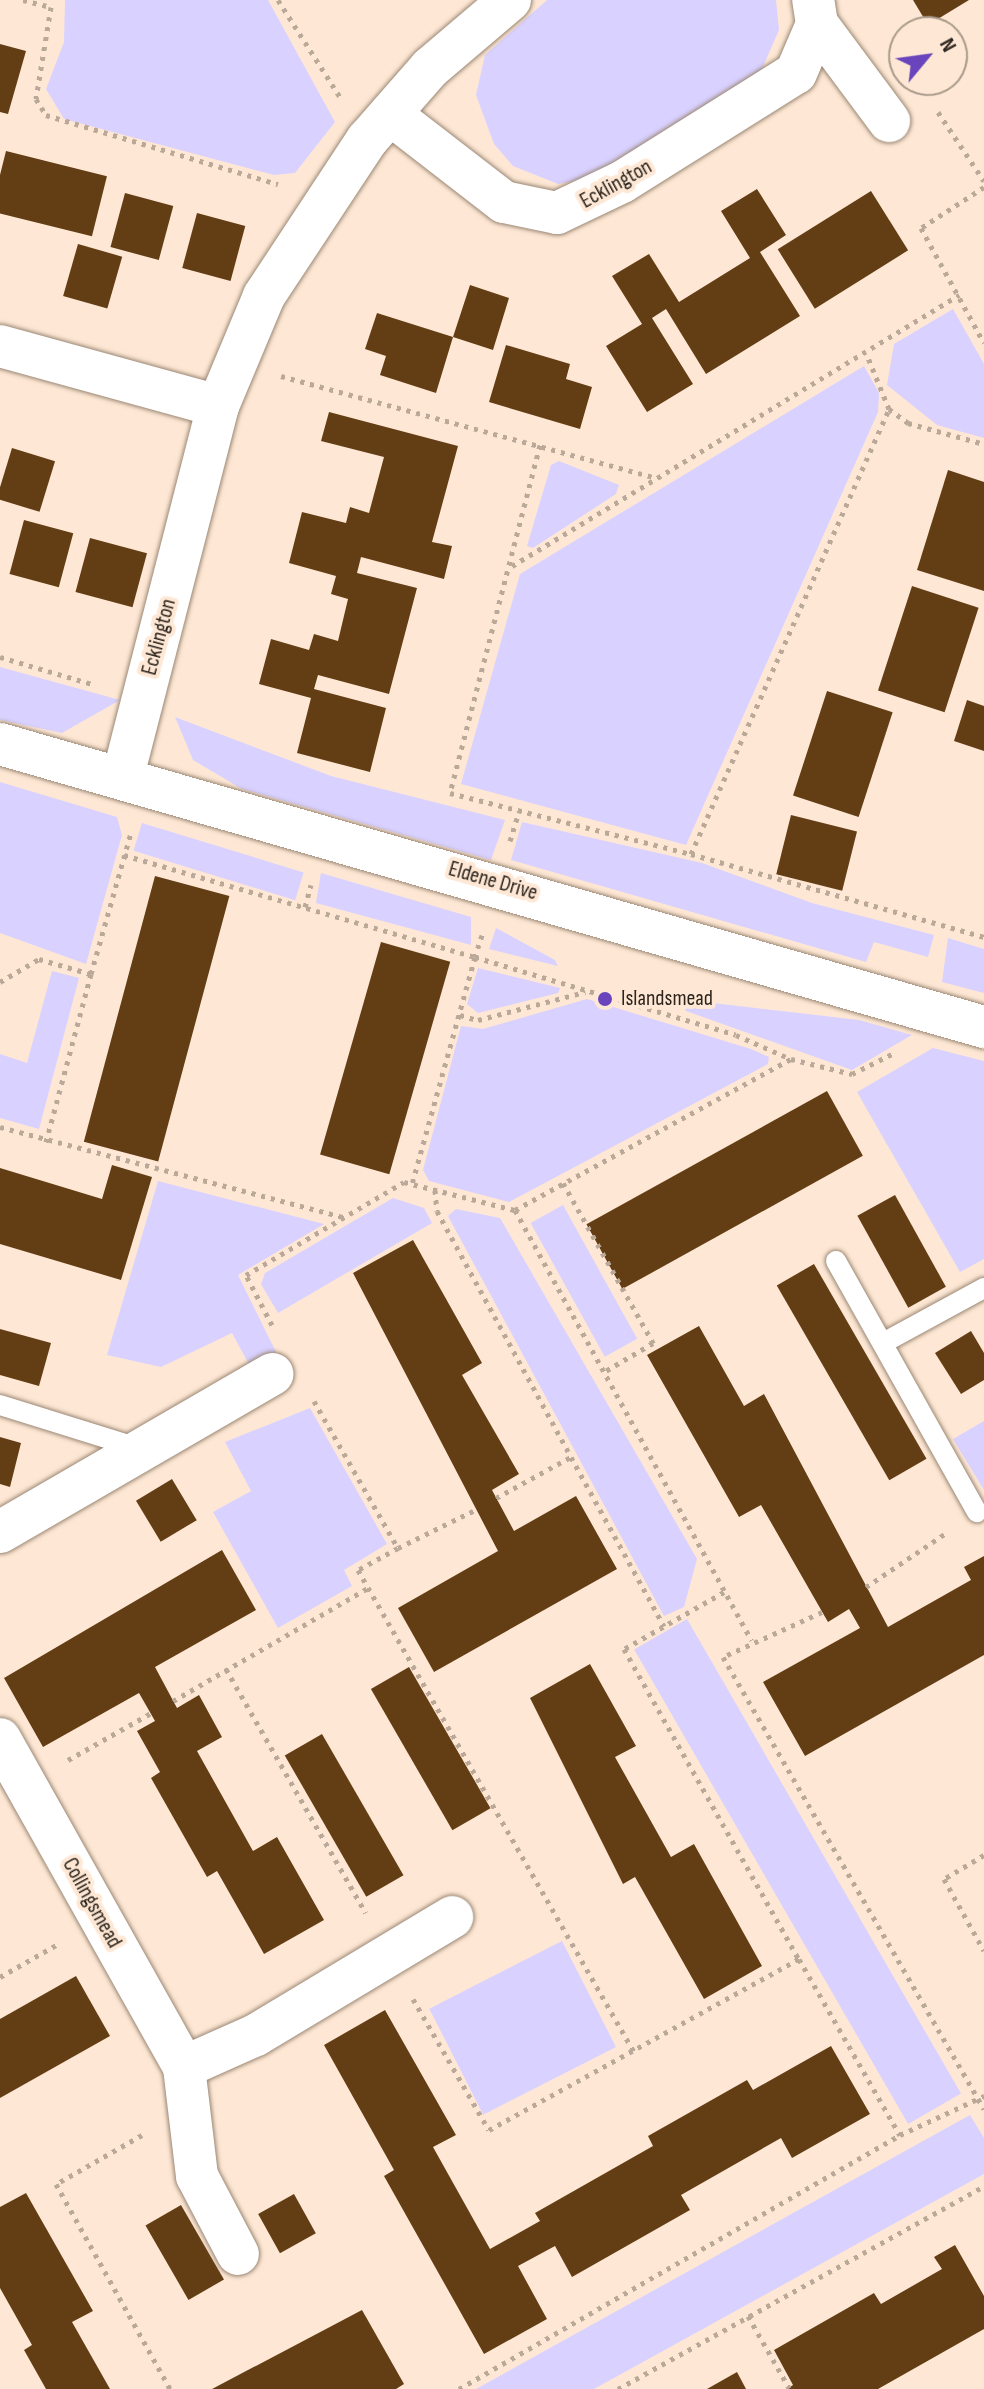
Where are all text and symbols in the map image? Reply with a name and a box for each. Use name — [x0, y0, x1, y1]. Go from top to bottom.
north arrow — [888, 16, 968, 96]
text: N — [933, 33, 962, 57]
street label: Ecklington — [576, 154, 656, 214]
street label: Ecklington — [136, 596, 182, 678]
street label: Eldene Drive — [445, 856, 541, 906]
place label: Islandsmead — [621, 986, 713, 1012]
marker: Islandsmead — [596, 990, 614, 1008]
street label: Collingsmead — [56, 1853, 128, 1953]

